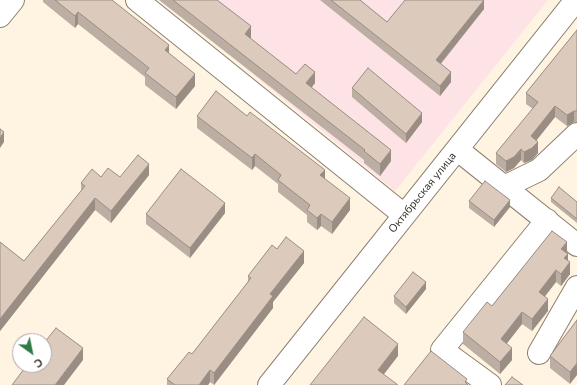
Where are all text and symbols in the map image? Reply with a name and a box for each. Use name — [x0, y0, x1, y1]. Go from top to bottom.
street label: Октябрьская улица — [386, 150, 460, 236]
north arrow — [12, 333, 52, 373]
text: С — [31, 354, 45, 371]

